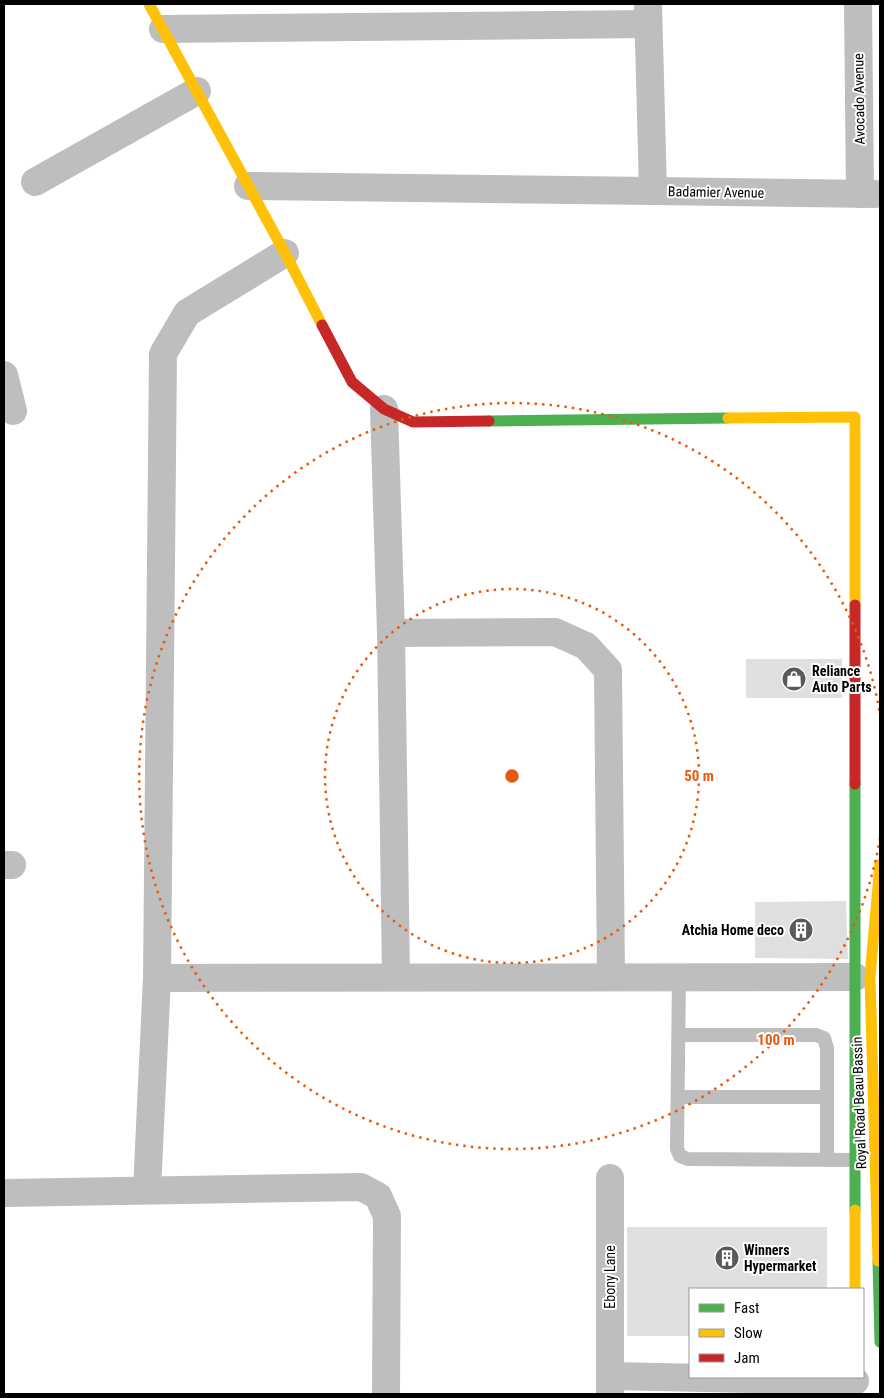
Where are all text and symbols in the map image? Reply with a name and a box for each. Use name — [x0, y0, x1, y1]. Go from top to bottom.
street label: Avocado Avenue — [850, 53, 868, 145]
street label: Badamier Avenue — [668, 183, 765, 201]
place label: Reliance Auto Parts — [812, 663, 872, 695]
shop icon: Reliance Auto Parts — [781, 666, 807, 692]
centre of rings — [503, 767, 521, 785]
text: 50 m — [684, 767, 714, 785]
building icon: Atchia Home deco — [788, 917, 814, 943]
place label: Atchia Home deco — [682, 922, 784, 938]
text: 100 m — [757, 1031, 795, 1049]
street label: Royal Road Beau Bassin — [849, 1036, 869, 1170]
place label: Winners Hypermarket — [744, 1242, 816, 1274]
street label: Ebony Lane — [602, 1245, 618, 1309]
building icon: Winners Hypermarket — [714, 1245, 740, 1271]
legend — [689, 1288, 864, 1378]
text: Fast — [734, 1299, 759, 1317]
text: Slow — [734, 1324, 763, 1342]
text: Jam — [734, 1349, 760, 1367]

